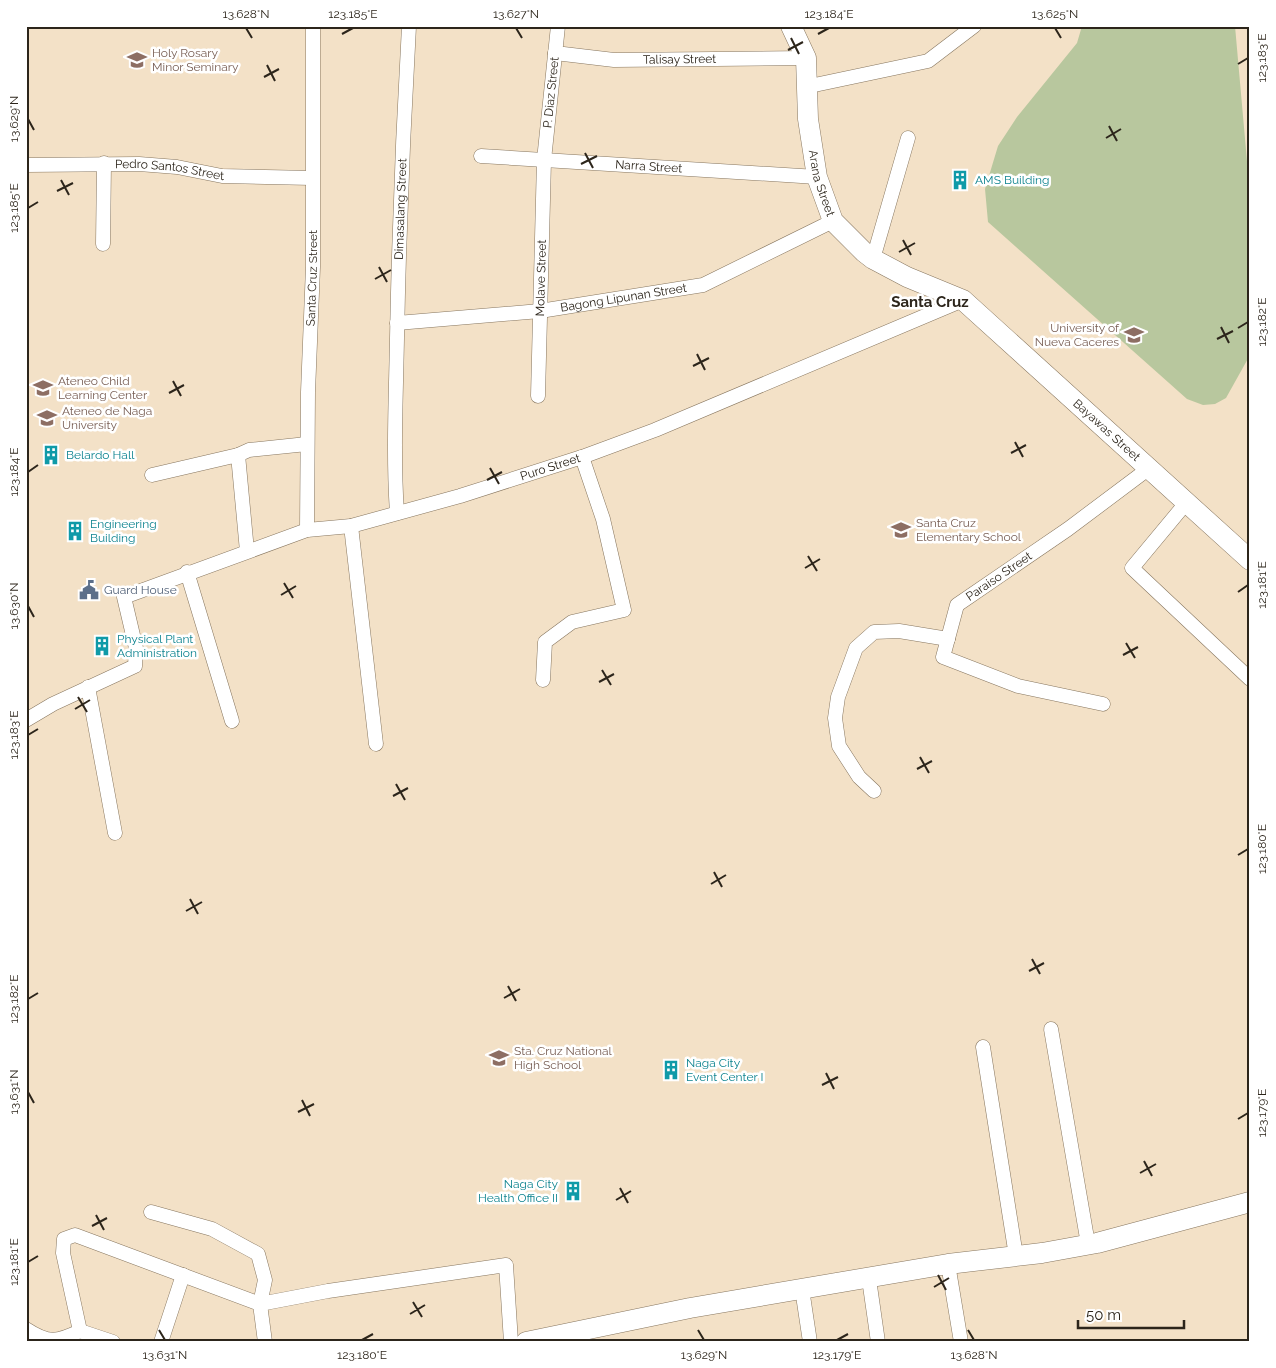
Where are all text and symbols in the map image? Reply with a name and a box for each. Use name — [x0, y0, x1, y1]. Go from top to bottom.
text: 13.628°N — [223, 7, 269, 21]
text: 123.185°E — [328, 7, 378, 21]
text: 13.627°N — [493, 7, 539, 21]
text: 123.184°E — [804, 7, 854, 21]
text: 13.625°N — [1032, 7, 1078, 21]
text: 123.183°E — [1255, 34, 1269, 82]
place label: Holy Rosary Minor Seminary — [152, 46, 239, 74]
school or university icon: Holy Rosary Minor Seminary — [126, 49, 148, 71]
street label: Talisay Street — [643, 52, 716, 67]
street label: P. Diaz Street — [540, 56, 562, 129]
text: 13.629°N — [7, 96, 21, 142]
street label: Arana Street — [806, 149, 838, 218]
street label: Pedro Santos Street — [115, 157, 224, 183]
street label: Narra Street — [615, 157, 683, 176]
street label: Dimasalang Street — [392, 158, 409, 260]
building icon: AMS Building — [949, 169, 971, 191]
place label: AMS Building — [975, 173, 1049, 187]
text: 123.185°E — [7, 183, 21, 233]
street label: Santa Cruz Street — [304, 230, 320, 326]
street label: Molave Street — [533, 239, 549, 317]
street label: Bagong Lipunan Street — [559, 281, 688, 315]
district label: Santa Cruz — [891, 293, 969, 311]
text: 123.182°E — [1255, 298, 1269, 346]
place label: University of Nueva Caceres — [1035, 321, 1120, 349]
school or university icon: University of Nueva Caceres — [1123, 324, 1145, 346]
place label: Ateneo Child Learning Center — [58, 374, 148, 402]
school or university icon: Ateneo Child Learning Center — [32, 377, 54, 399]
street label: Bayawas Street — [1070, 396, 1143, 464]
place label: Ateneo de Naga University — [62, 404, 152, 432]
school or university icon: Ateneo de Naga University — [36, 407, 58, 429]
building icon: Belardo Hall — [40, 444, 62, 466]
text: 123.184°E — [7, 447, 21, 497]
place label: Belardo Hall — [66, 448, 135, 462]
street label: Puro Street — [518, 451, 582, 483]
place label: Santa Cruz Elementary School — [916, 516, 1022, 544]
place label: Engineering Building — [90, 517, 157, 545]
school or university icon: Santa Cruz Elementary School — [890, 519, 912, 541]
building icon: Engineering Building — [64, 520, 86, 542]
street label: Paraiso Street — [963, 549, 1035, 604]
text: 123.181°E — [1255, 561, 1269, 609]
public building icon: Guard House — [78, 579, 100, 601]
text: 13.630°N — [7, 582, 21, 630]
place label: Guard House — [104, 583, 177, 597]
place label: Physical Plant Administration — [117, 632, 197, 660]
building icon: Physical Plant Administration — [91, 635, 113, 657]
text: 123.183°E — [7, 711, 21, 759]
text: 123.180°E — [1255, 824, 1269, 874]
text: 123.182°E — [7, 975, 21, 1023]
place label: Sta. Cruz National High School — [514, 1044, 613, 1072]
school or university icon: Sta. Cruz National High School — [488, 1047, 510, 1069]
place label: Naga City Event Center I — [686, 1056, 763, 1084]
building icon: Naga City Event Center I — [660, 1059, 682, 1081]
text: 13.631°N — [7, 1070, 21, 1114]
text: 123.179°E — [1255, 1089, 1269, 1137]
place label: Naga City Health Office II — [478, 1177, 558, 1205]
building icon: Naga City Health Office II — [562, 1180, 584, 1202]
text: 123.181°E — [7, 1238, 21, 1286]
scale bar — [1078, 1298, 1185, 1330]
text: 50 m — [1086, 1306, 1121, 1324]
text: 13.631°N — [143, 1348, 187, 1362]
text: 123.180°E — [337, 1348, 387, 1362]
text: 13.629°N — [681, 1348, 727, 1362]
text: 123.179°E — [813, 1348, 861, 1362]
text: 13.628°N — [951, 1348, 997, 1362]

